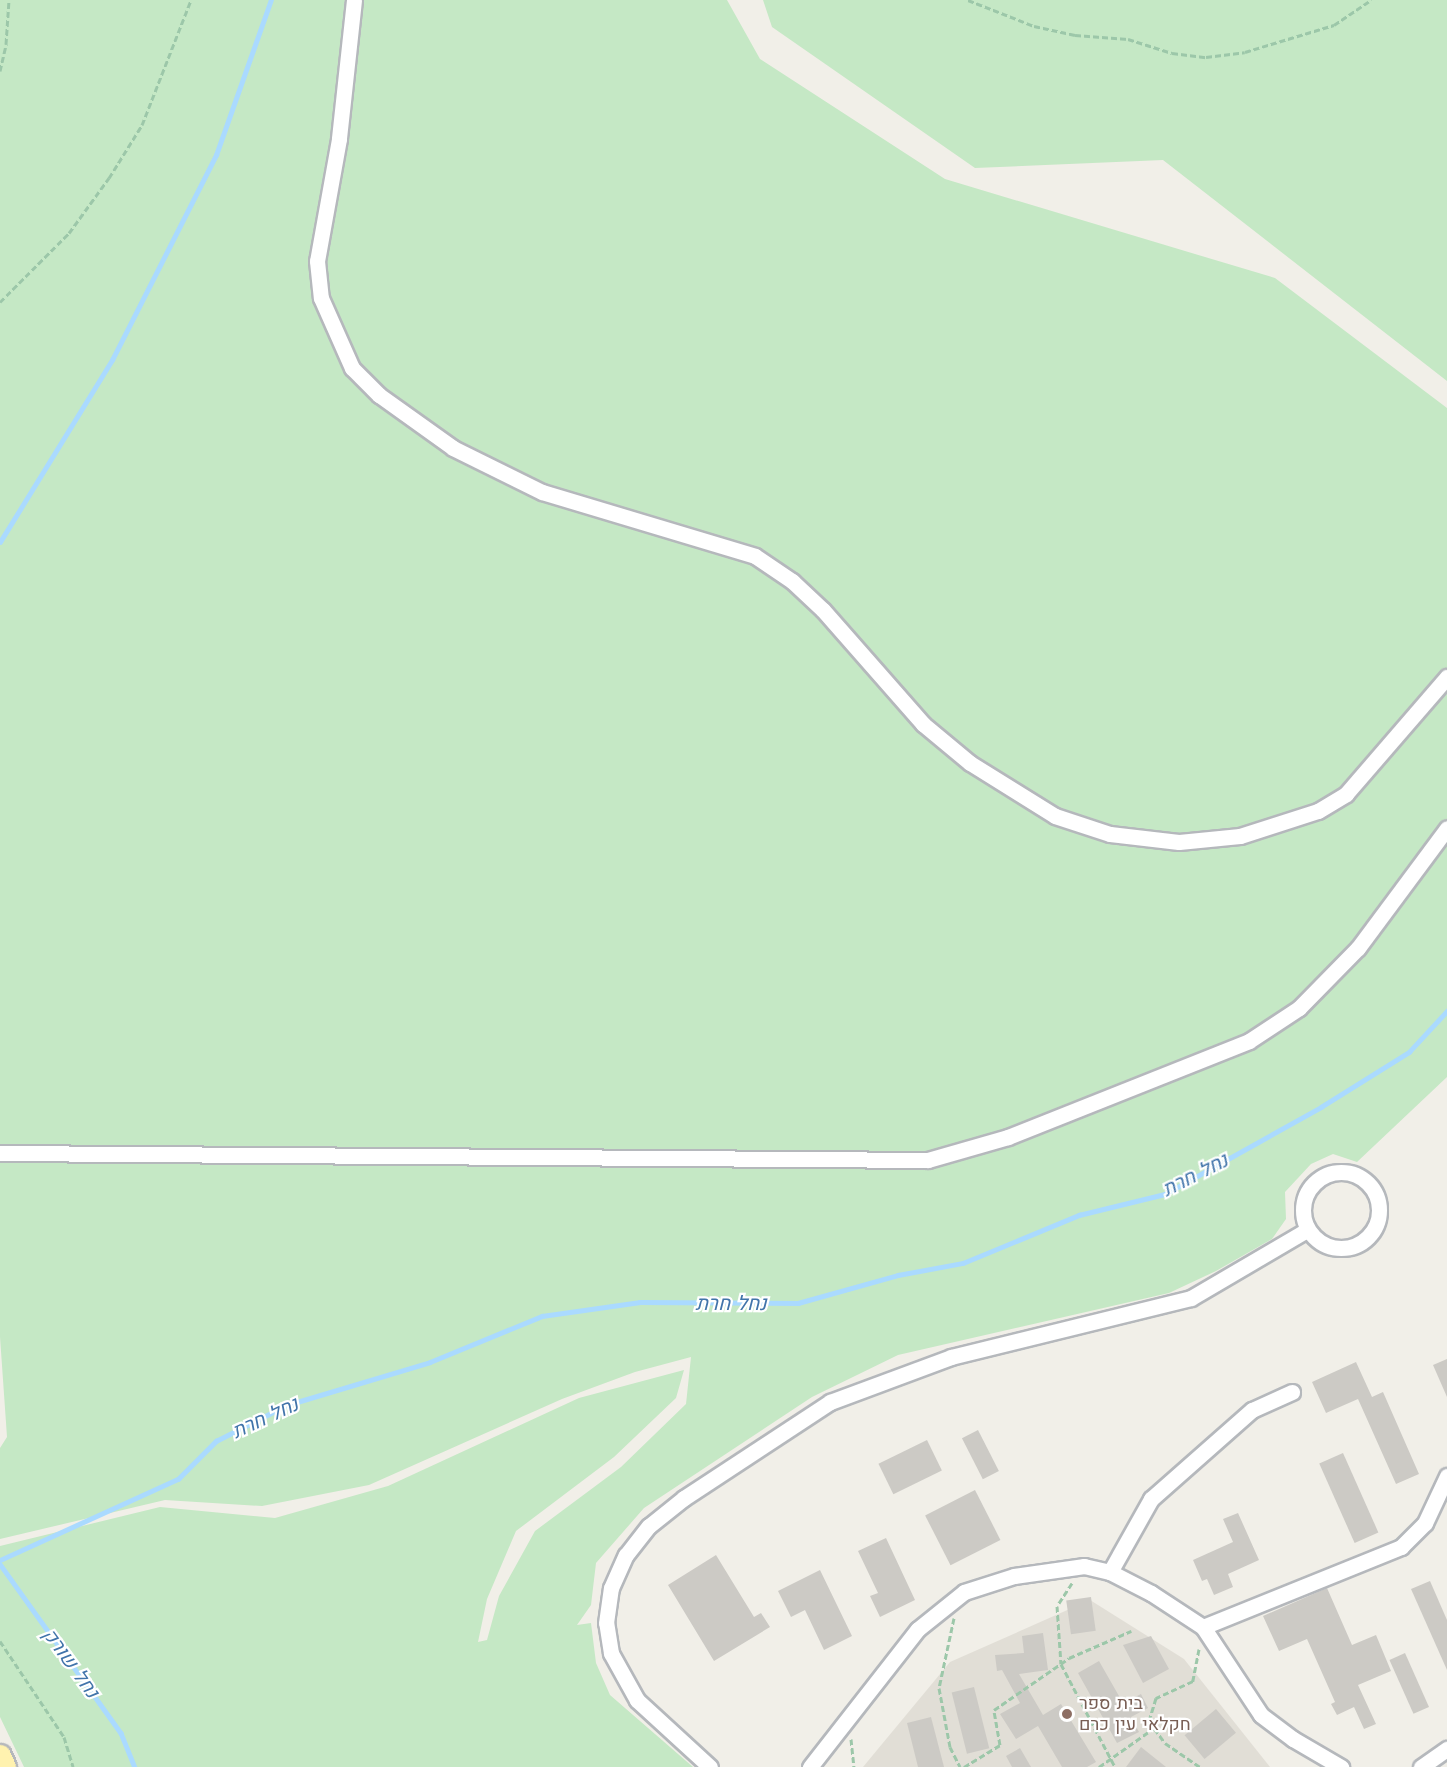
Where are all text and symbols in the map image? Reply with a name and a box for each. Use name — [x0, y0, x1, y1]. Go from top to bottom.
water label: נחל חרת — [1158, 1148, 1232, 1202]
water label: נחל חרת — [696, 1291, 766, 1315]
water label: נחל חרת — [228, 1392, 302, 1444]
water label: נחל שורק — [38, 1623, 104, 1703]
place label: בית ספר חקלאי עין כרם — [1079, 1693, 1191, 1736]
marker: בית ספר חקלאי עין כרם — [1060, 1707, 1074, 1721]

